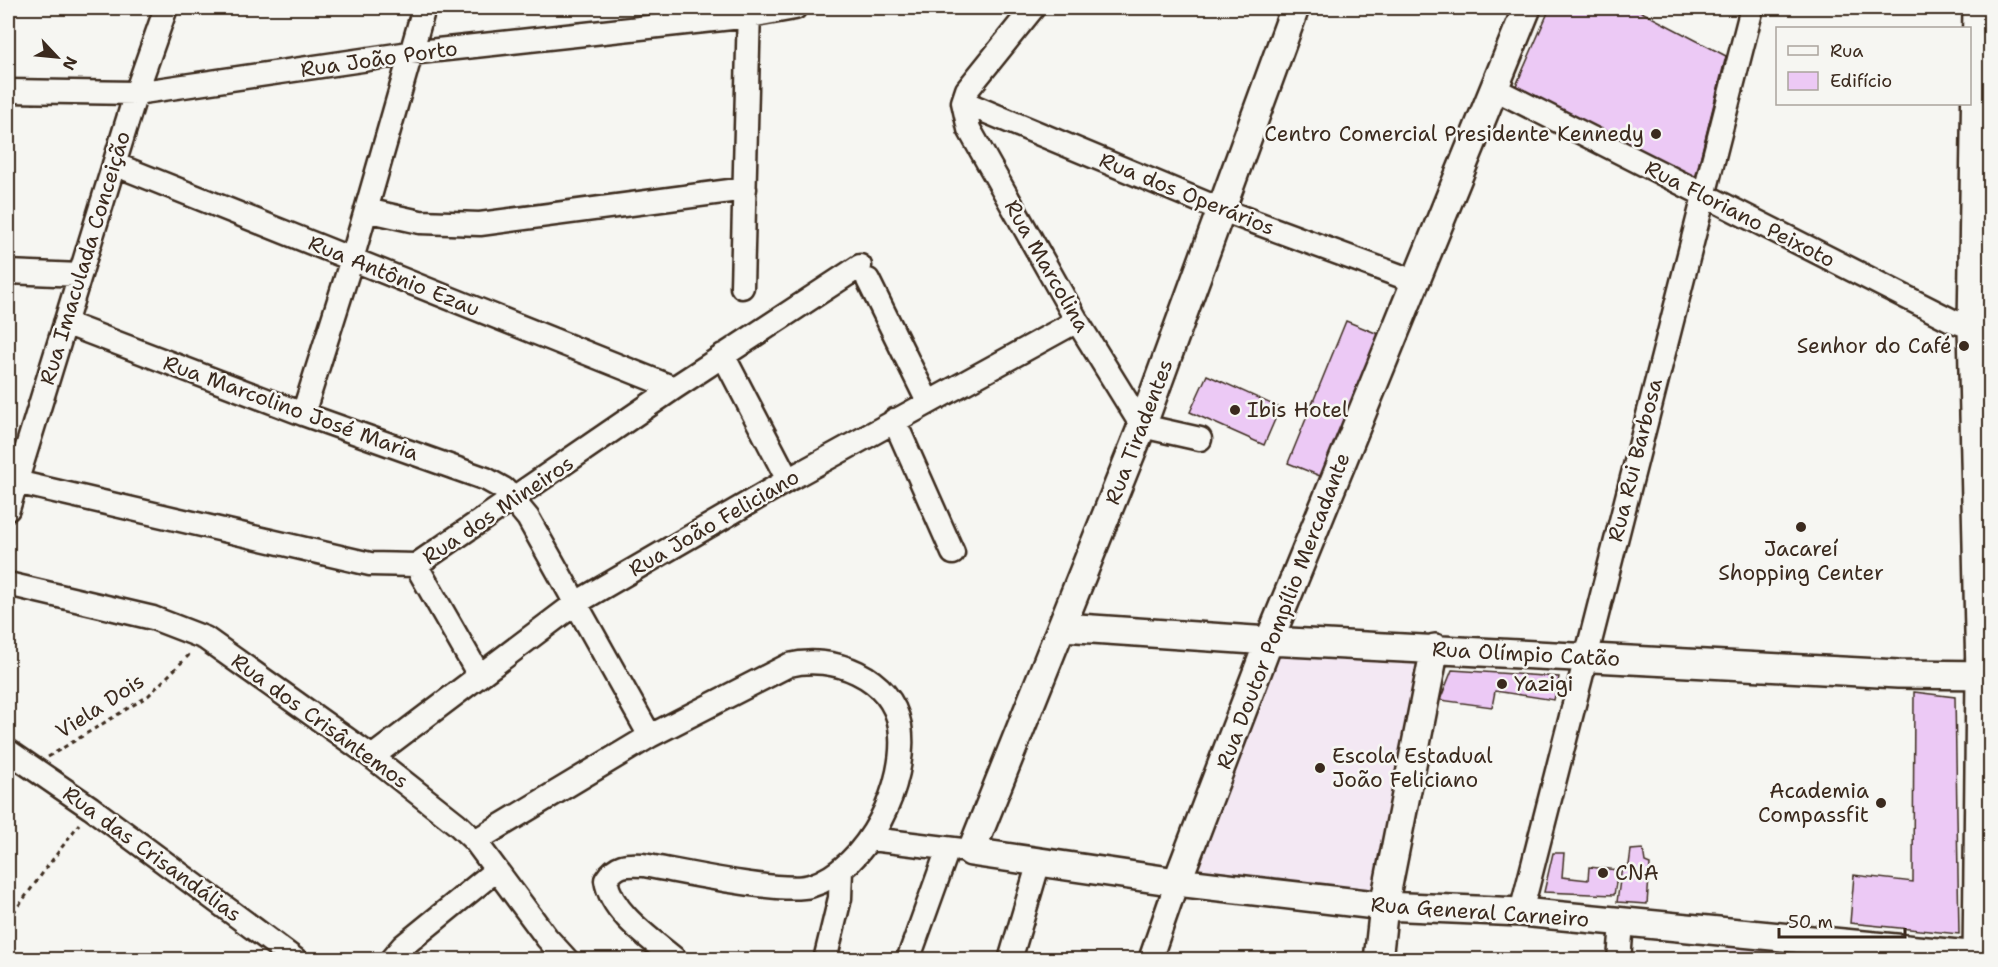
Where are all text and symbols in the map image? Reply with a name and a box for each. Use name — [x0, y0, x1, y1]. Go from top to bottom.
north arrow — [27, 27, 87, 87]
legend — [1776, 27, 1971, 105]
street label: Rua João Porto — [299, 34, 459, 84]
text: Rua — [1830, 39, 1863, 63]
text: N — [58, 53, 82, 74]
text: Edifício — [1830, 69, 1892, 93]
place label: Centro Comercial Presidente Kennedy — [1264, 120, 1644, 148]
marker: Centro Comercial Presidente Kennedy — [1649, 127, 1663, 141]
street label: Rua Imaculada Conceição — [33, 128, 137, 388]
street label: Rua dos Operários — [1095, 146, 1279, 242]
street label: Rua Floriano Peixoto — [1640, 154, 1840, 274]
street label: Rua Marcolina — [998, 195, 1096, 337]
street label: Rua Antônio Ezau — [304, 229, 484, 323]
place label: Senhor do Café — [1797, 332, 1952, 360]
marker: Senhor do Café — [1957, 339, 1971, 353]
street label: Rua Marcolino José Maria — [159, 349, 423, 467]
street label: Rua Tiradentes — [1098, 355, 1180, 509]
street label: Rua Rui Barbosa — [1601, 375, 1669, 545]
place label: Ibis Hotel — [1247, 396, 1349, 424]
marker: Ibis Hotel — [1228, 403, 1242, 417]
street label: Rua dos Mineiros — [417, 449, 579, 571]
street label: Rua Doutor Pompílio Mercadante — [1210, 449, 1356, 773]
street label: Rua João Feliciano — [624, 463, 804, 583]
marker: Jacareí Shopping Center — [1794, 520, 1808, 534]
place label: Jacareí Shopping Center — [1718, 535, 1884, 587]
street label: Rua Olímpio Catão — [1431, 635, 1621, 673]
street label: Rua dos Crisântemos — [226, 647, 414, 795]
street label: Viela Dois — [50, 667, 150, 745]
place label: Yazigi — [1514, 670, 1574, 698]
marker: Yazigi — [1495, 677, 1509, 691]
place label: Escola Estadual João Feliciano — [1332, 742, 1493, 794]
marker: Escola Estadual João Feliciano — [1313, 761, 1327, 775]
place label: Academia Compassfit — [1758, 777, 1869, 829]
street label: Rua das Crisandálias — [57, 780, 247, 928]
marker: Academia Compassfit — [1874, 796, 1888, 810]
place label: CNA — [1615, 859, 1659, 887]
marker: CNA — [1596, 866, 1610, 880]
street label: Rua General Carneiro — [1370, 890, 1590, 934]
scale bar — [1779, 901, 1905, 939]
text: 50 m — [1788, 910, 1833, 934]

